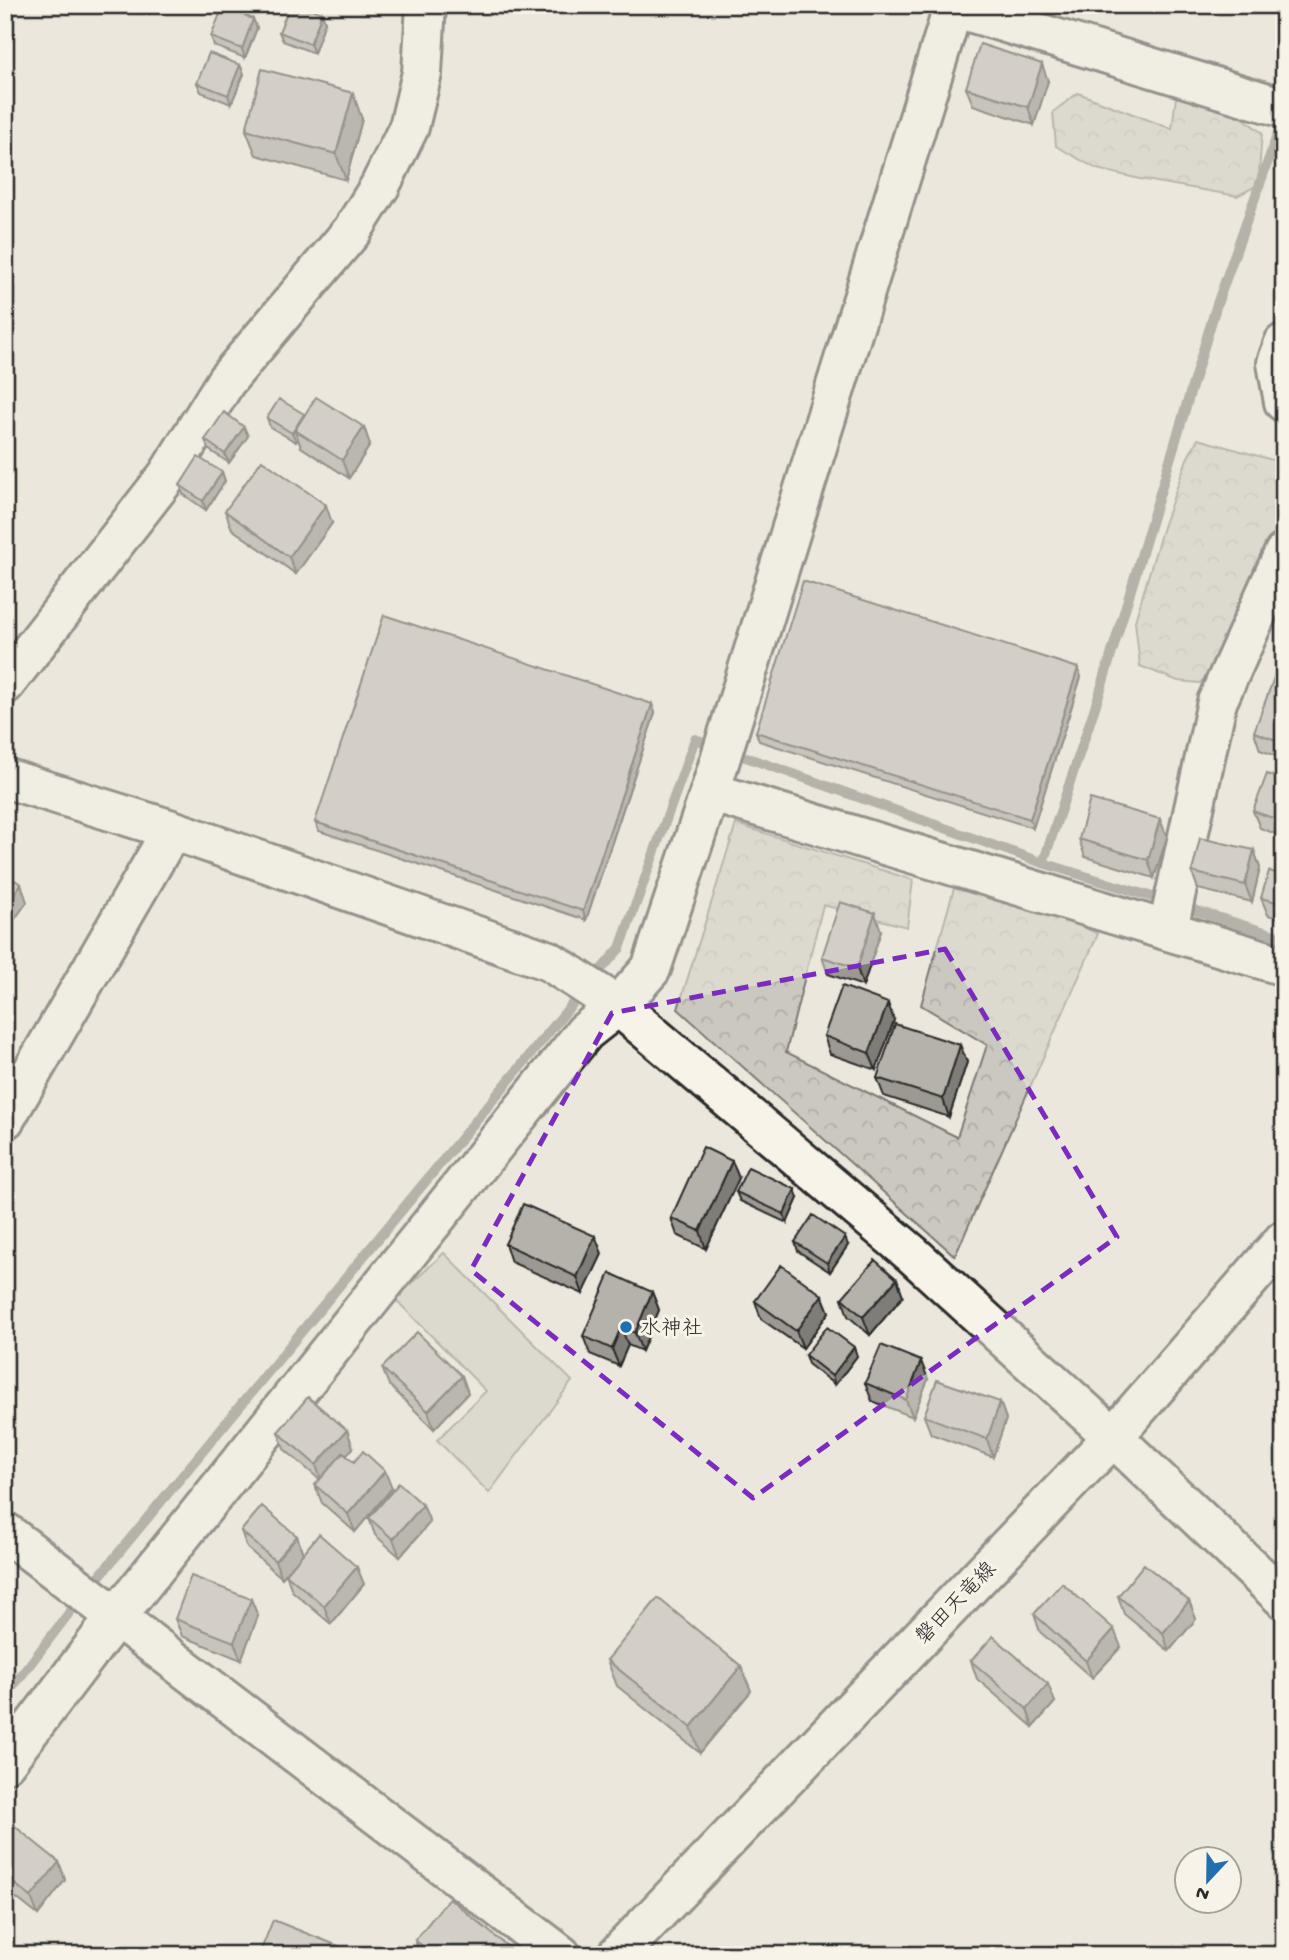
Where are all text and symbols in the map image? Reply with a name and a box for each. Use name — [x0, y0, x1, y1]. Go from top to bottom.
place label: 水神社 — [640, 1317, 703, 1343]
marker: 水神社 — [618, 1319, 634, 1335]
street label: 磐田天竜線 — [911, 1557, 1003, 1651]
north arrow — [1174, 1844, 1244, 1914]
text: N — [1193, 1880, 1213, 1906]

